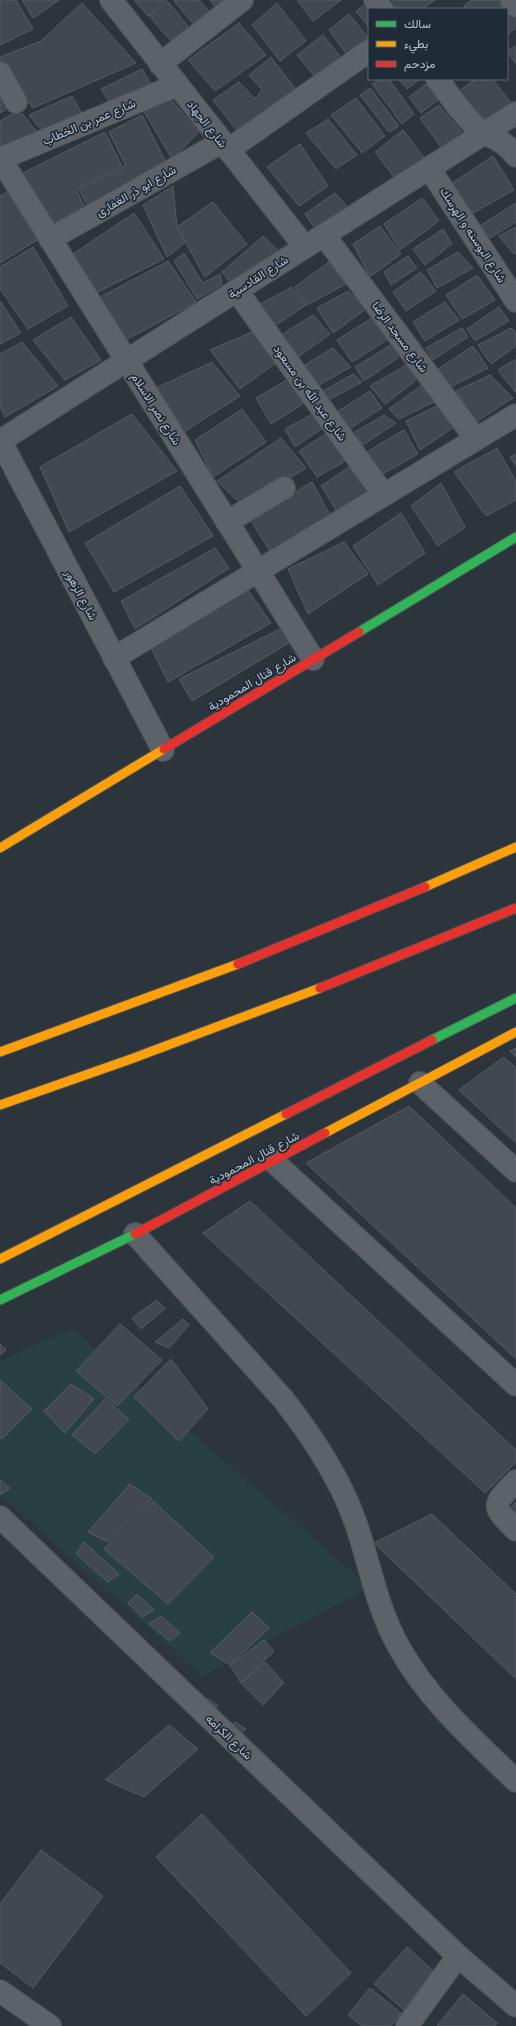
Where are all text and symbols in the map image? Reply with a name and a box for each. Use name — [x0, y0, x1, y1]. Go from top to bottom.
legend — [368, 8, 508, 80]
text: سالك — [404, 16, 431, 31]
text: بطيء — [404, 36, 428, 54]
text: مزدحم — [404, 56, 435, 72]
street label: شارع عمر بن الخطاب — [40, 95, 138, 150]
street label: شارع الجهاد — [182, 97, 231, 152]
street label: شارع ابو ذر الغفارى — [93, 162, 179, 221]
street label: شارع البوسنه و الهرسك — [435, 184, 510, 286]
street label: شارع القادسية — [225, 252, 292, 303]
street label: شارع مسجد الرضا — [367, 298, 432, 376]
street label: شارع عبد الله بن مسعود — [269, 342, 350, 445]
street label: شارع نصر الاسلام — [127, 370, 185, 449]
street label: شارع الزهور — [60, 566, 101, 624]
street label: شارع قنال المحمودية — [205, 649, 299, 715]
street label: شارع قنال المحمودية — [206, 1127, 302, 1189]
street label: شارع الكرامه — [202, 1711, 256, 1764]

